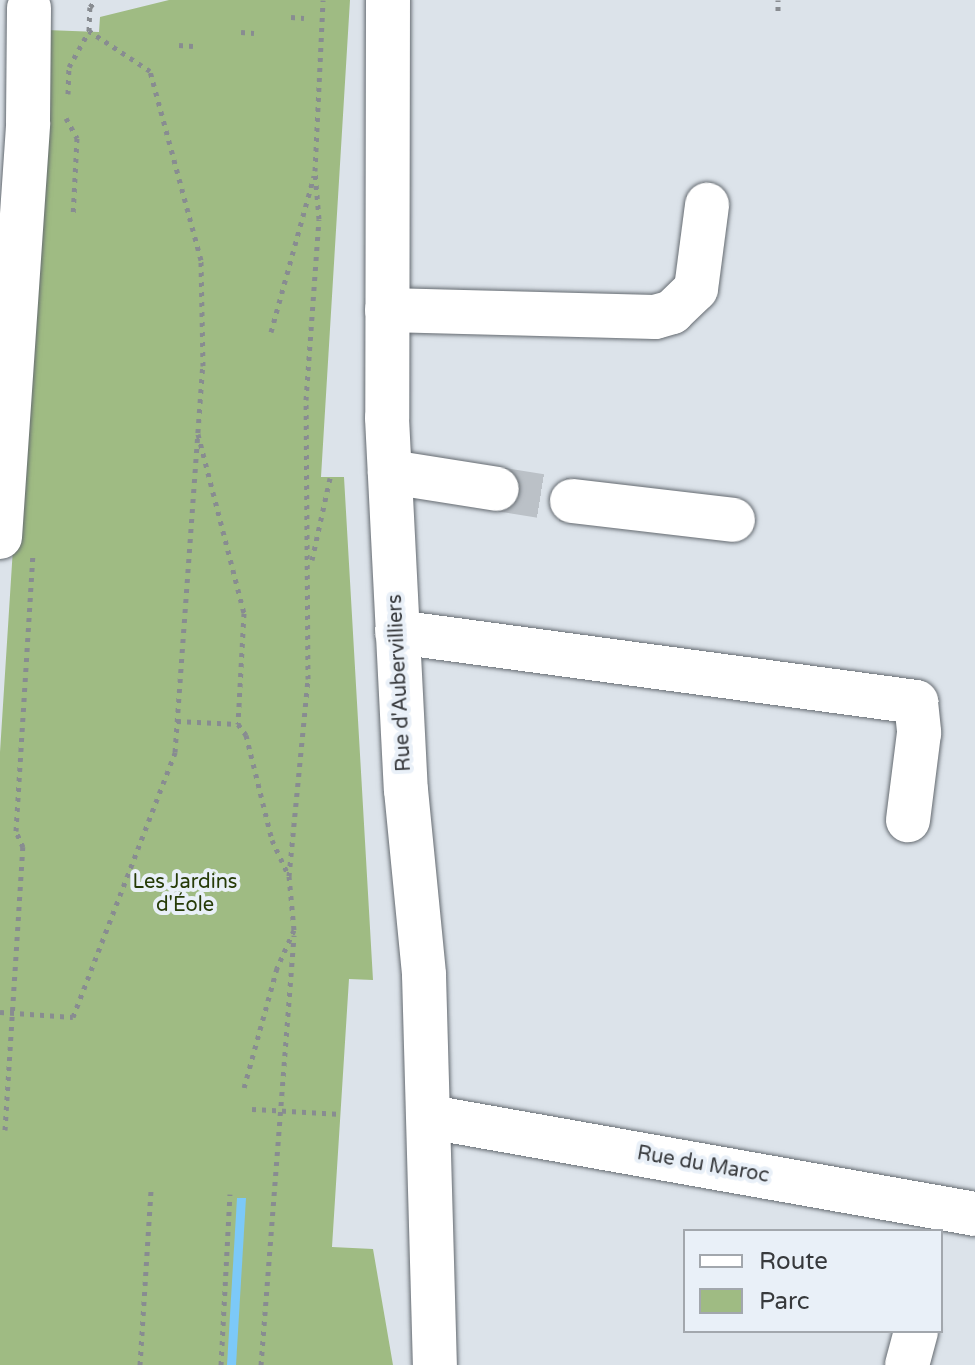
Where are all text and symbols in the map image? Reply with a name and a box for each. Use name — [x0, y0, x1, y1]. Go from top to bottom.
street label: Rue d'Aubervilliers — [383, 594, 417, 772]
park label: Les Jardins d'Éole — [133, 871, 237, 918]
street label: Rue du Maroc — [635, 1142, 771, 1188]
legend — [683, 1229, 943, 1333]
text: Route — [759, 1247, 828, 1276]
text: Parc — [759, 1287, 810, 1316]

